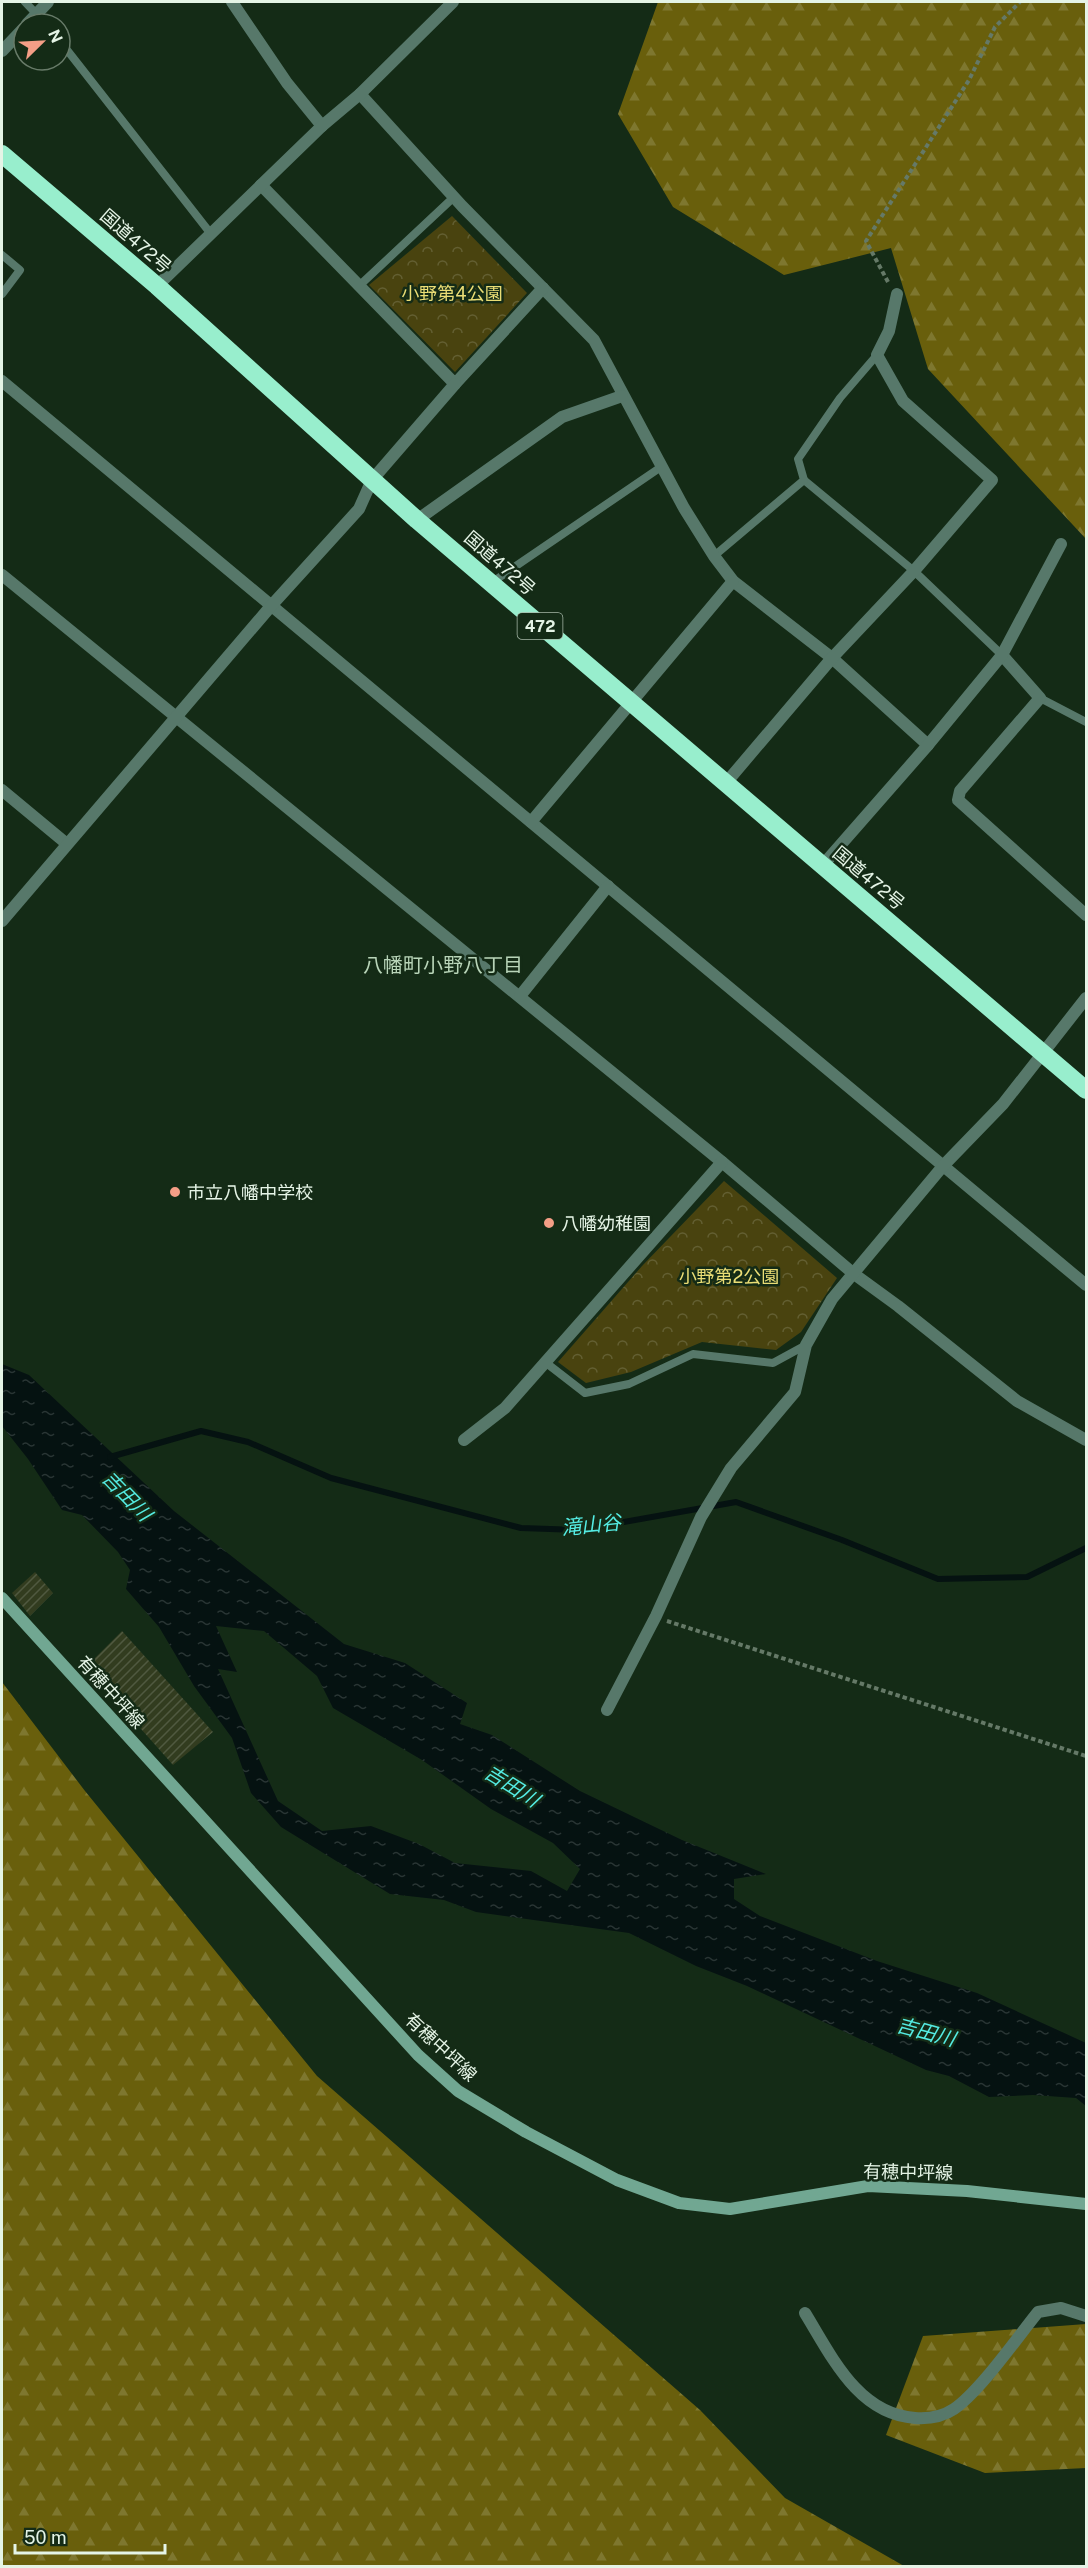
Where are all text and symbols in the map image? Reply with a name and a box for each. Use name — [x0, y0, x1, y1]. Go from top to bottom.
north arrow — [12, 12, 72, 72]
text: N — [44, 27, 66, 46]
street label: 国道472号 — [96, 205, 176, 277]
park label: 小野第4公園 — [401, 283, 503, 304]
street label: 国道472号 — [460, 527, 540, 599]
road number: 472 — [518, 613, 562, 639]
street label: 国道472号 — [829, 842, 909, 914]
district label: 八幡町小野八丁目 — [363, 953, 523, 977]
place label: 市立八幡中学校 — [187, 1182, 313, 1203]
marker: 市立八幡中学校 — [168, 1185, 182, 1199]
place label: 八幡幼稚園 — [561, 1213, 651, 1234]
marker: 八幡幼稚園 — [542, 1216, 556, 1230]
park label: 小野第2公園 — [679, 1266, 779, 1287]
water label: 吉田川 — [98, 1466, 158, 1527]
water label: 滝山谷 — [560, 1510, 624, 1540]
street label: 有穂中坪線 — [73, 1652, 149, 1732]
water label: 吉田川 — [480, 1760, 545, 1813]
street label: 有穂中坪線 — [401, 2009, 481, 2085]
water label: 吉田川 — [894, 2013, 960, 2052]
street label: 有穂中坪線 — [863, 2161, 953, 2183]
scale bar — [15, 2517, 165, 2555]
text: 50 m — [24, 2527, 67, 2548]

